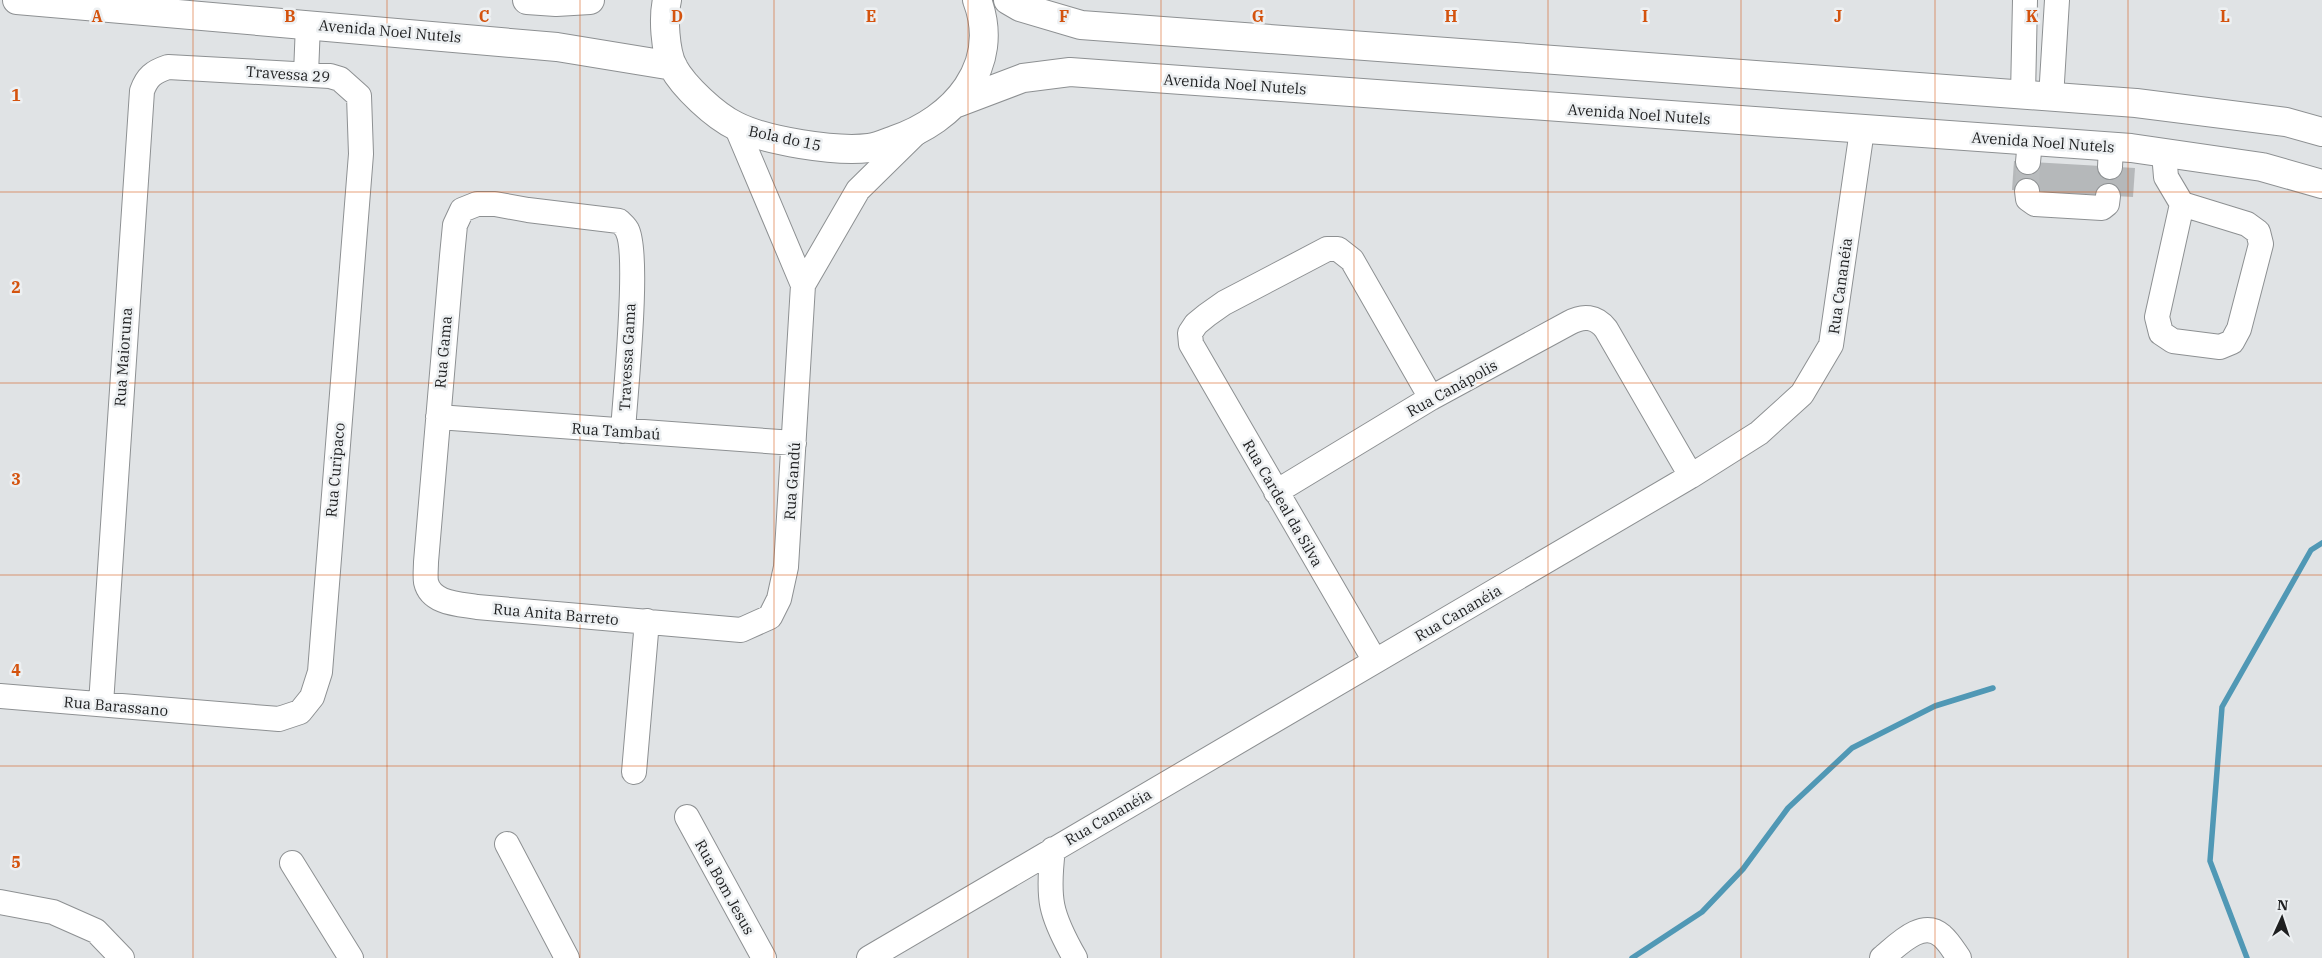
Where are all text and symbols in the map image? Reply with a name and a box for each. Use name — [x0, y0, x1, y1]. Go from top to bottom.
text: A — [91, 6, 103, 26]
text: B — [284, 6, 296, 26]
text: C — [479, 6, 489, 26]
text: D — [671, 6, 683, 26]
text: E — [866, 6, 876, 26]
text: F — [1059, 6, 1069, 26]
text: G — [1252, 6, 1264, 26]
text: H — [1445, 6, 1458, 26]
text: I — [1642, 6, 1648, 26]
text: J — [1834, 6, 1842, 26]
text: K — [2026, 6, 2039, 26]
text: L — [2220, 6, 2230, 26]
street label: Avenida Noel Nutels — [318, 15, 462, 47]
street label: Travessa 29 — [245, 62, 331, 86]
street label: Avenida Noel Nutels — [1163, 70, 1307, 98]
text: 1 — [11, 85, 21, 105]
street label: Avenida Noel Nutels — [1567, 100, 1711, 128]
street label: Bola do 15 — [747, 121, 823, 155]
street label: Avenida Noel Nutels — [1971, 128, 2115, 156]
street label: Rua Cananéia — [1824, 237, 1856, 335]
text: 2 — [11, 277, 21, 297]
street label: Travessa Gama — [615, 303, 639, 411]
street label: Rua Maioruna — [110, 307, 136, 407]
street label: Rua Gama — [430, 315, 456, 389]
street label: Rua Canápolis — [1403, 355, 1501, 421]
street label: Rua Tambaú — [571, 418, 661, 444]
street label: Rua Curipaco — [321, 422, 349, 518]
street label: Rua Cardeal da Silva — [1239, 436, 1327, 570]
street label: Rua Gandú — [780, 441, 804, 521]
text: 3 — [11, 469, 21, 489]
street label: Rua Cananéia — [1411, 581, 1505, 645]
street label: Rua Anita Barreto — [492, 599, 620, 629]
text: 4 — [11, 660, 21, 680]
street label: Rua Barassano — [63, 692, 169, 720]
street label: Rua Cananéia — [1061, 785, 1155, 849]
street label: Rua Bom Jesus — [691, 836, 759, 938]
text: 5 — [11, 852, 21, 872]
north arrow — [2257, 893, 2307, 943]
text: N — [2277, 896, 2289, 914]

